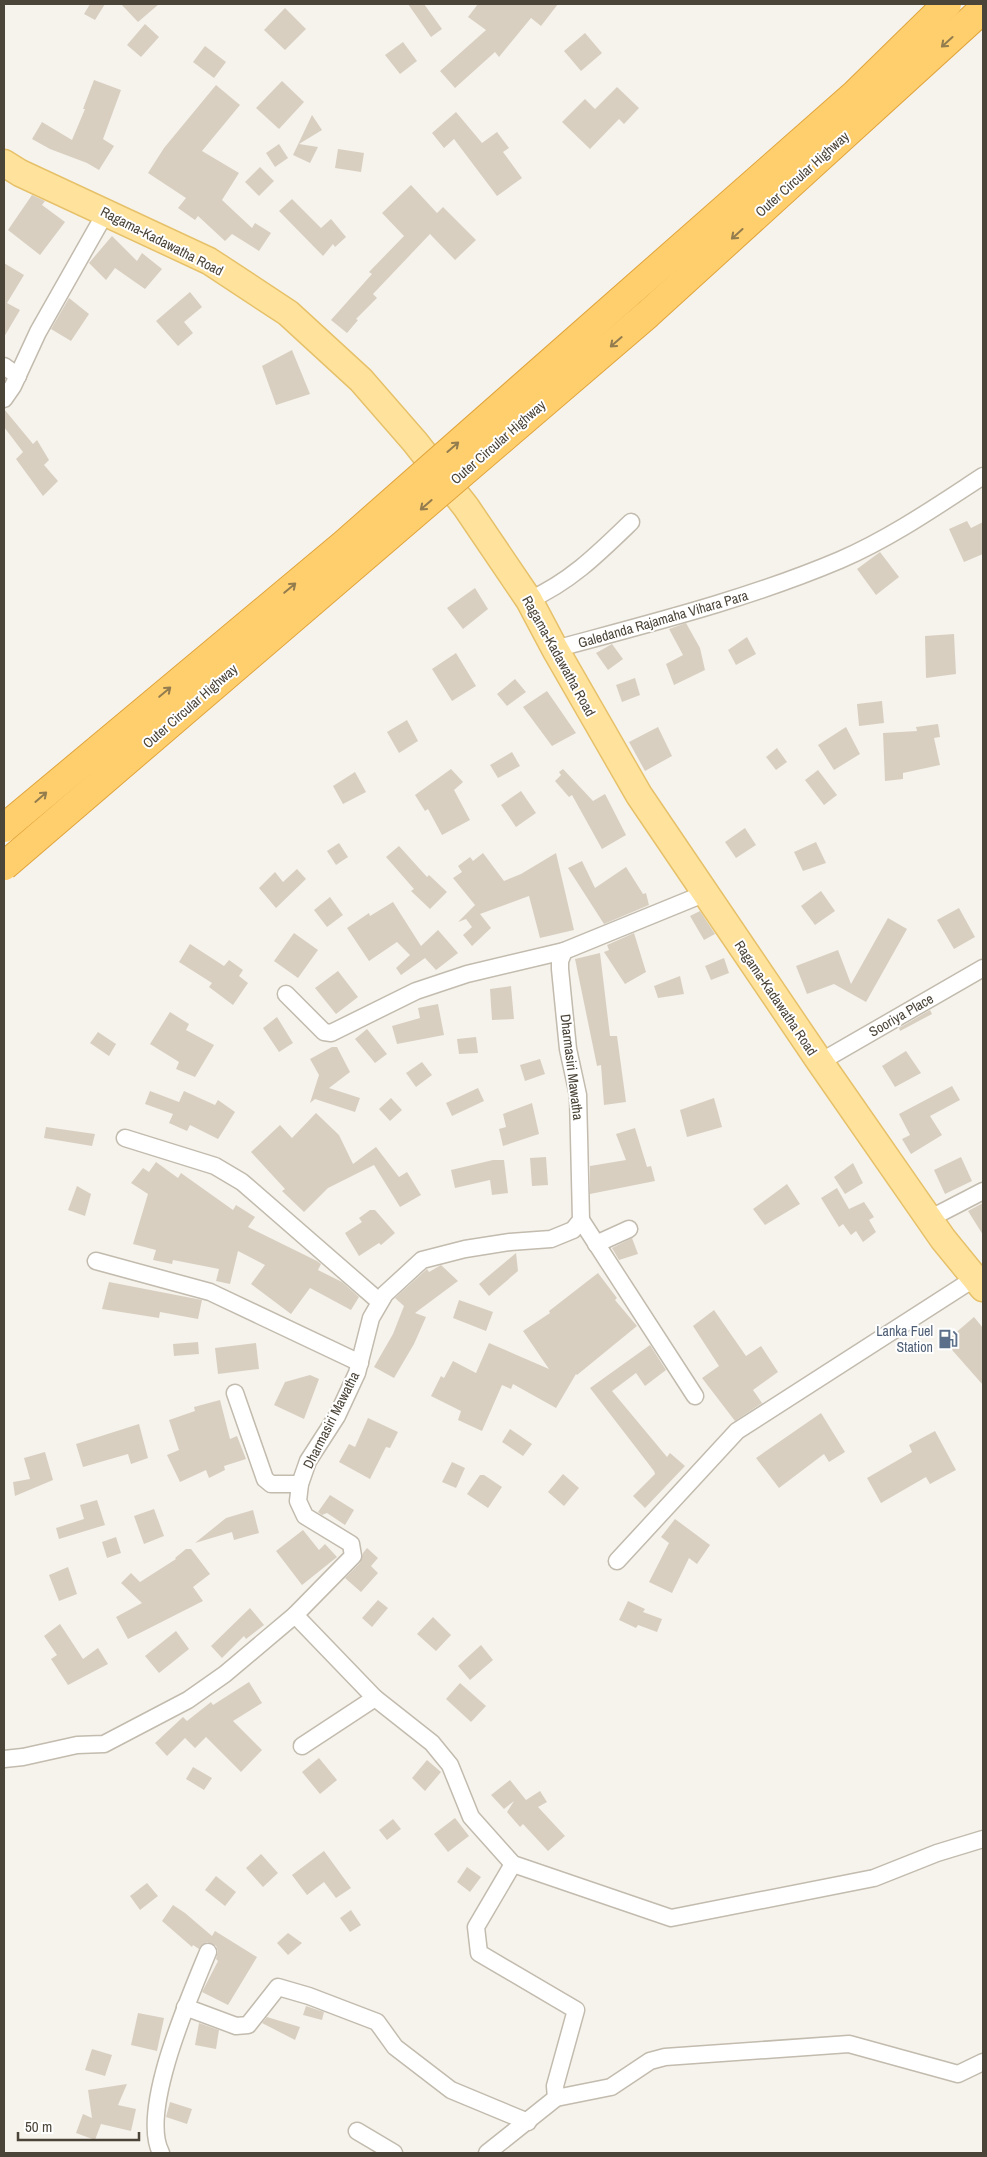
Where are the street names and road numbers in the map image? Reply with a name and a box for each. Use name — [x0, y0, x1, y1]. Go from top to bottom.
street label: Outer Circular Highway — [751, 127, 853, 221]
street label: Ragama-Kadawatha Road — [98, 202, 226, 280]
street label: Outer Circular Highway — [447, 396, 549, 488]
street label: Galedanda Rajamaha Vihara Para — [576, 586, 751, 652]
street label: Ragama-Kadawatha Road — [518, 592, 600, 720]
street label: Outer Circular Highway — [139, 660, 241, 752]
street label: Ragama-Kadawatha Road — [731, 937, 821, 1059]
street label: Sooriya Place — [866, 989, 936, 1041]
street label: Dharmasiri Mawatha — [557, 1013, 587, 1122]
street label: Dharmasiri Mawatha — [299, 1368, 363, 1472]

